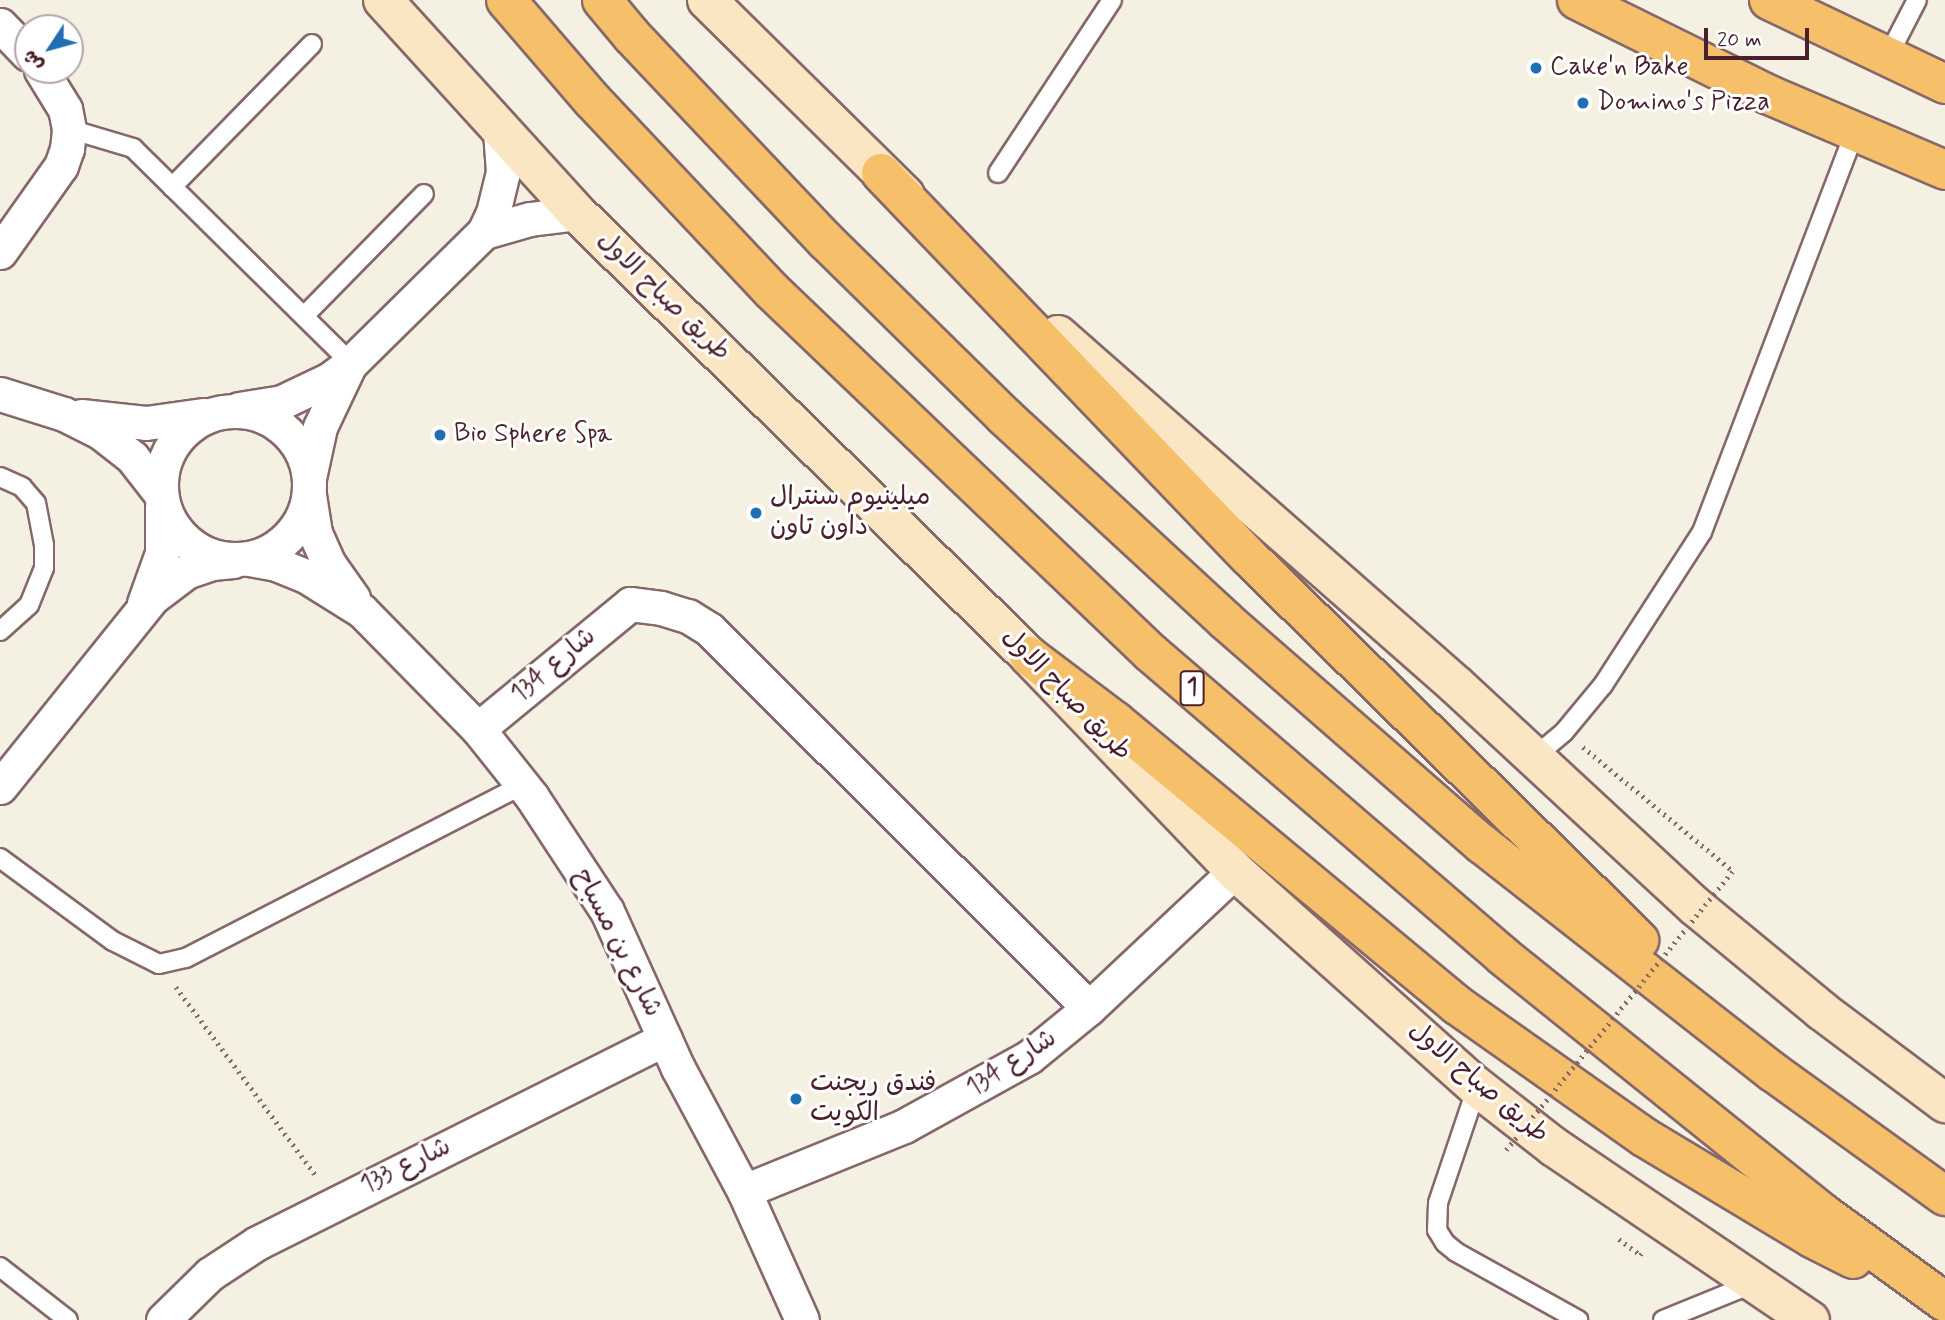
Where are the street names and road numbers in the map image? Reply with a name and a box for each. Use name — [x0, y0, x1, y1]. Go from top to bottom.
street label: طريق صباح الاول — [590, 226, 736, 368]
street label: شارع 134 — [505, 622, 603, 710]
street label: طريق صباح الاول — [995, 622, 1137, 768]
road number: 1 — [1178, 668, 1206, 708]
street label: شارع بن مسباح — [566, 863, 668, 1023]
street label: طريق صباح الاول — [1402, 1015, 1554, 1151]
street label: شارع 134 — [961, 1023, 1063, 1105]
street label: شارع 133 — [356, 1132, 456, 1202]

